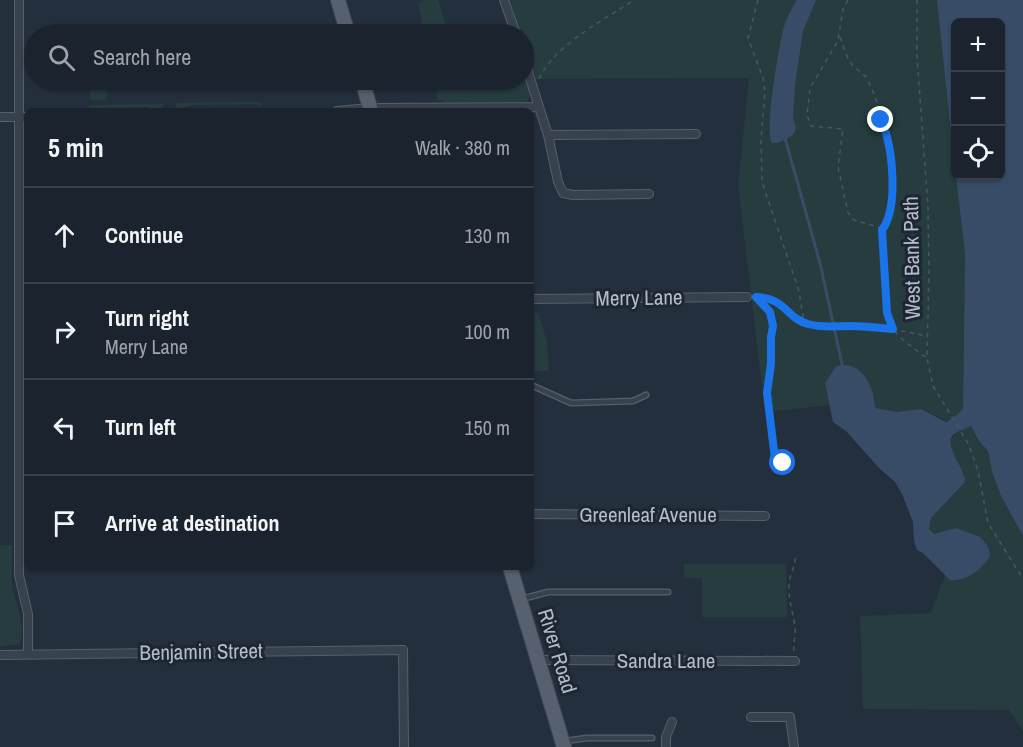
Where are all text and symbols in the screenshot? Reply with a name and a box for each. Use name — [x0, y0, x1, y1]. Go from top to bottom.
map controls — [951, 18, 1005, 180]
button: + — [951, 18, 1005, 72]
search box — [24, 24, 534, 90]
icon: search — [45, 41, 78, 74]
text: Search here — [93, 42, 191, 72]
button: − — [951, 72, 1005, 126]
route end — [867, 106, 893, 132]
button: locate — [951, 126, 1005, 180]
text: 5 min — [48, 130, 104, 165]
text: Walk · 380 m — [415, 134, 510, 161]
street label: West Bank Path — [896, 196, 927, 320]
icon: ahead — [48, 219, 81, 252]
text: Continue — [105, 220, 183, 250]
text: 130 m — [464, 222, 510, 249]
street label: Merry Lane — [595, 282, 683, 313]
text: Turn right — [105, 303, 189, 333]
icon: right — [48, 315, 81, 348]
text: 100 m — [464, 318, 510, 345]
text: Merry Lane — [105, 333, 188, 360]
icon: left — [48, 411, 81, 444]
text: Turn left — [105, 412, 176, 442]
text: 150 m — [464, 414, 510, 441]
route start — [769, 449, 795, 475]
street label: Greenleaf Avenue — [579, 500, 717, 529]
icon: arrive — [48, 507, 81, 540]
text: Arrive at destination — [105, 508, 279, 538]
street label: River Road — [531, 605, 584, 697]
street label: Benjamin Street — [139, 636, 263, 667]
street label: Sandra Lane — [617, 646, 715, 675]

